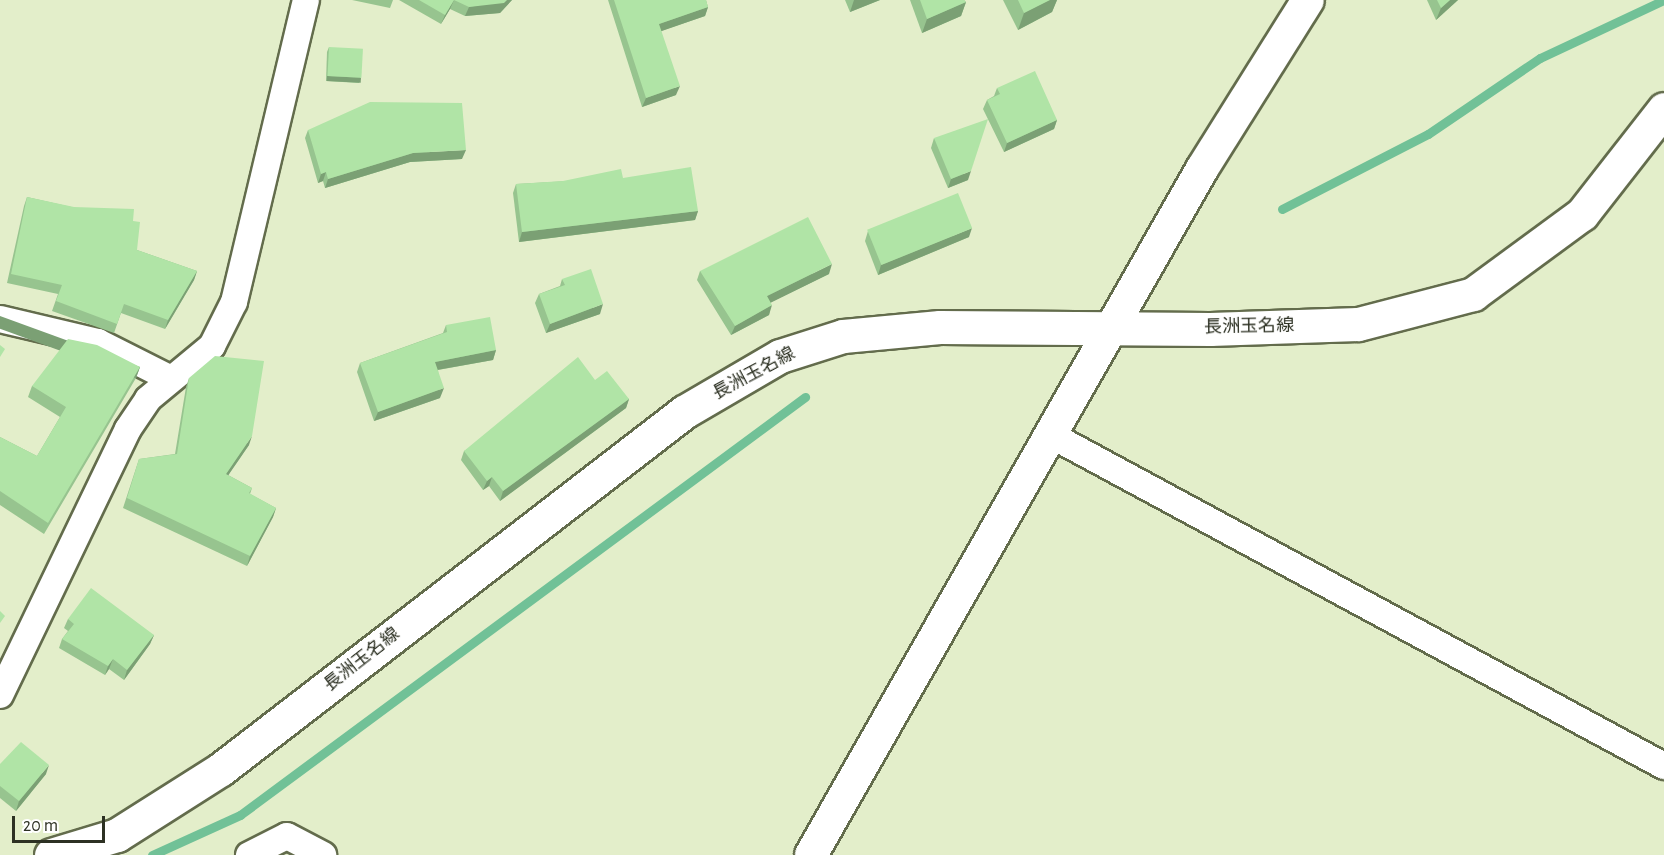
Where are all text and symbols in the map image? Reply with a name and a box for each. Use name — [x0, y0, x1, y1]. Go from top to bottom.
street label: 長洲玉名線 — [1204, 315, 1294, 339]
street label: 長洲玉名線 — [709, 343, 799, 405]
street label: 長洲玉名線 — [320, 624, 404, 696]
scale bar — [15, 804, 108, 842]
text: 20 m — [23, 817, 58, 835]

